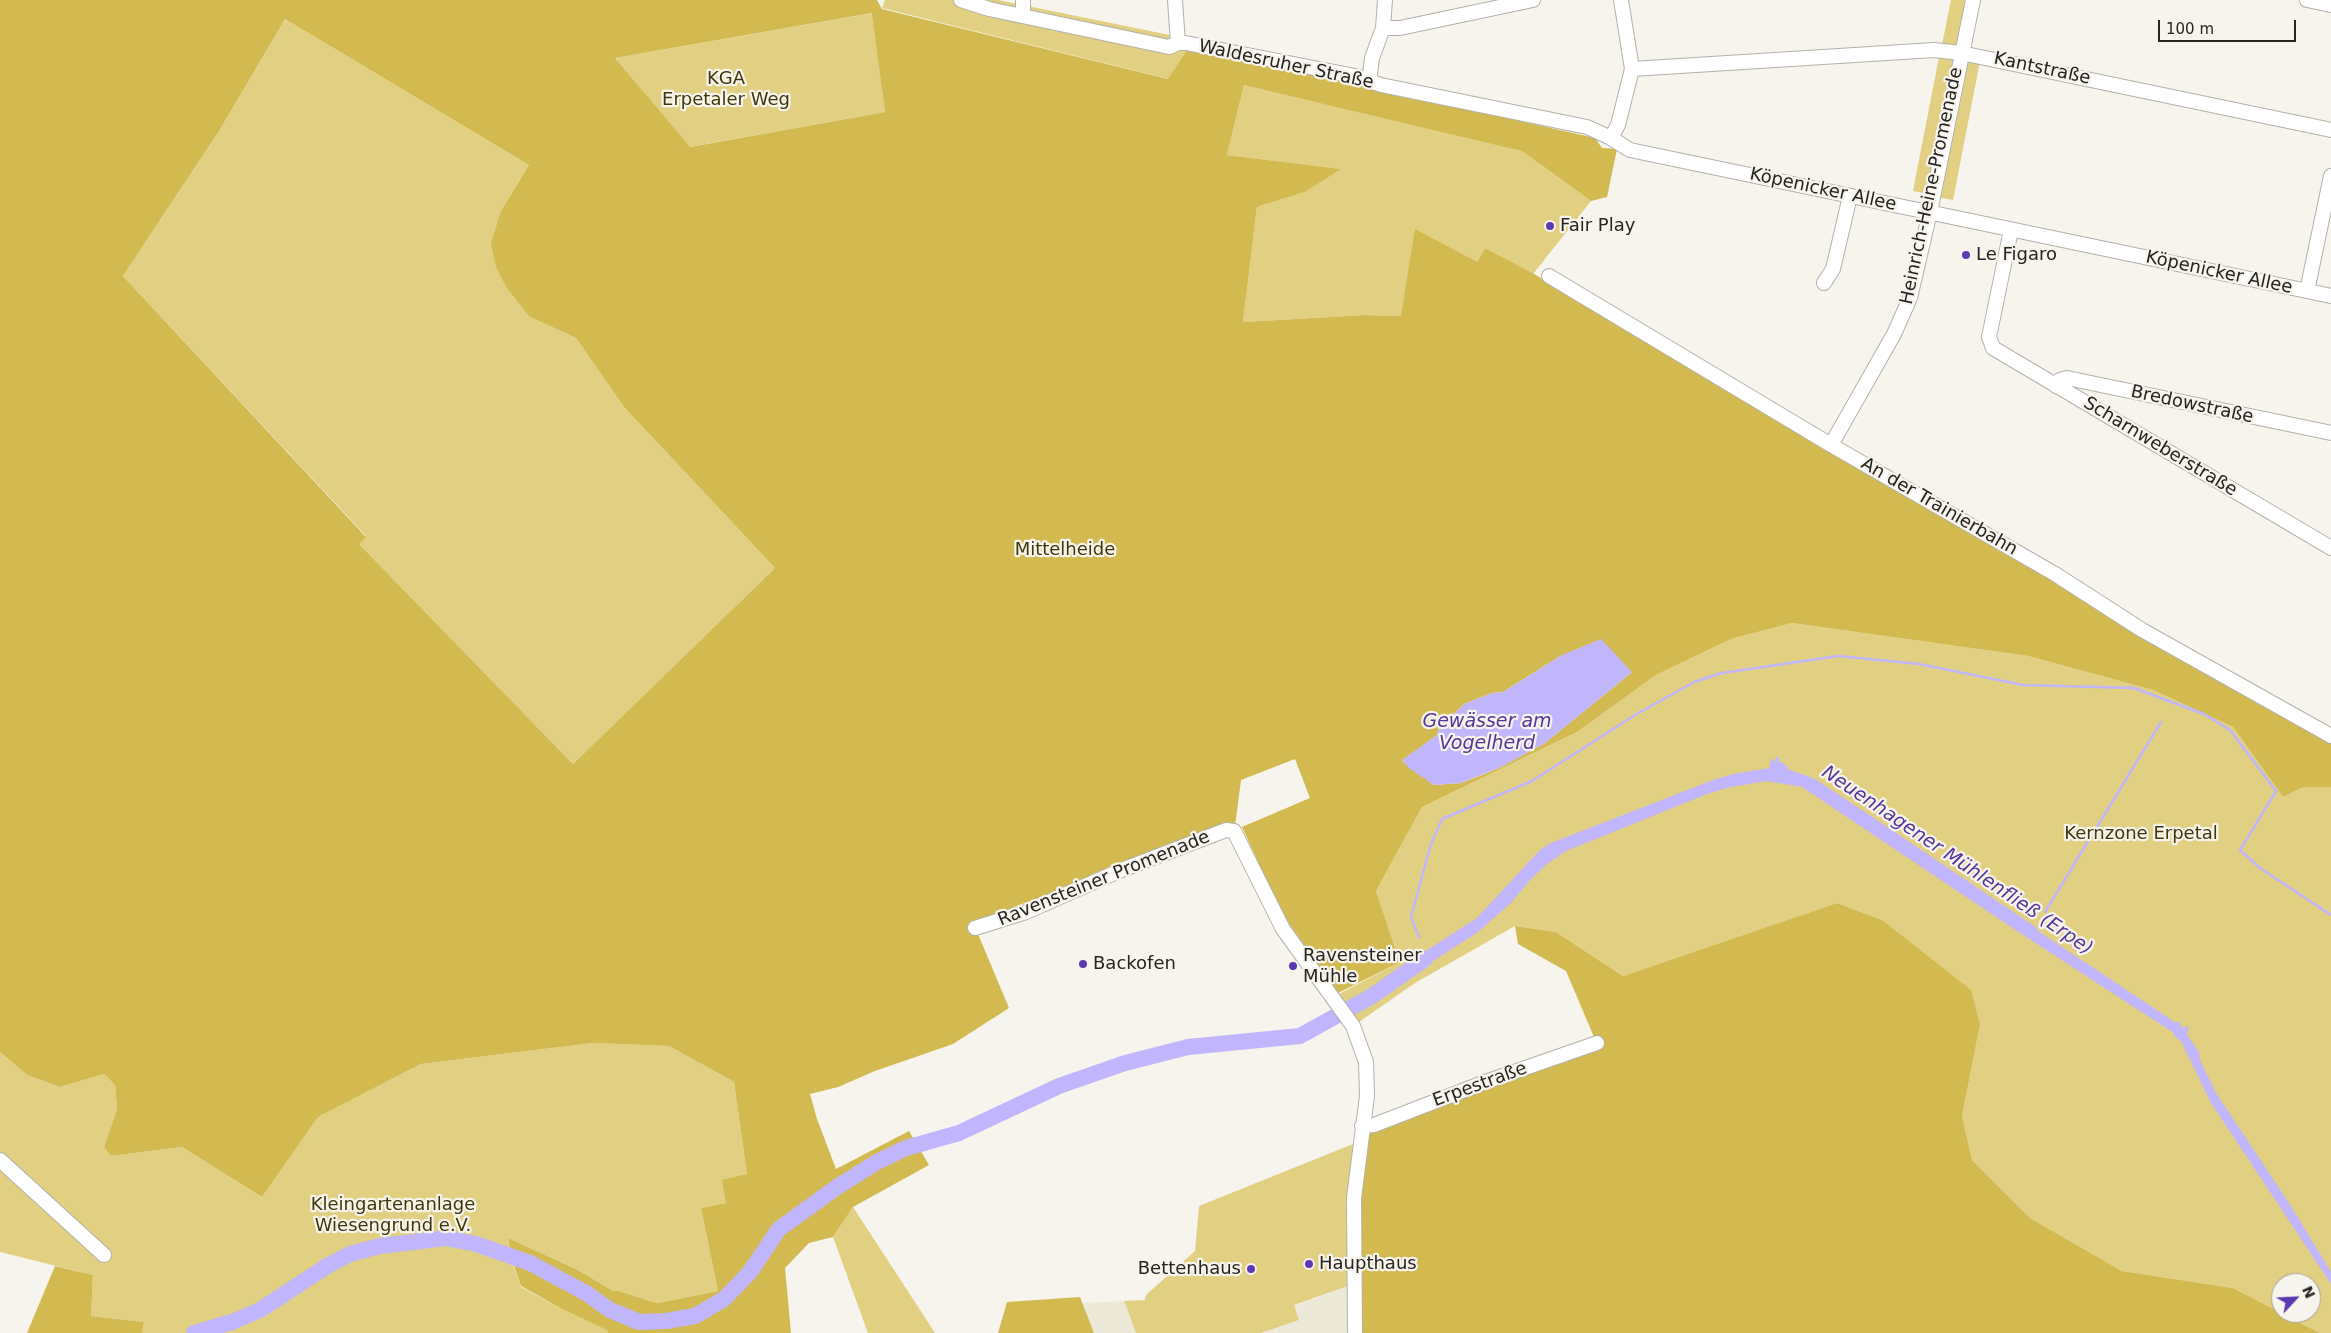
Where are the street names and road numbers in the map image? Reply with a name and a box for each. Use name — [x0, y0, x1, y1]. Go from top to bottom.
street label: Waldesruher Straße — [1197, 36, 1375, 94]
street label: Kantstraße — [1992, 48, 2092, 90]
street label: Heinrich-Heine-Promenade — [1896, 65, 1968, 307]
street label: Köpenicker Allee — [1748, 164, 1898, 216]
street label: Köpenicker Allee — [2144, 247, 2294, 299]
street label: Bredowstraße — [2129, 381, 2255, 429]
street label: Scharnweberstraße — [2079, 393, 2241, 501]
street label: An der Trainierbahn — [1857, 453, 2021, 561]
street label: Ravensteiner Promenade — [995, 827, 1213, 931]
street label: Erpestraße — [1430, 1058, 1530, 1112]

